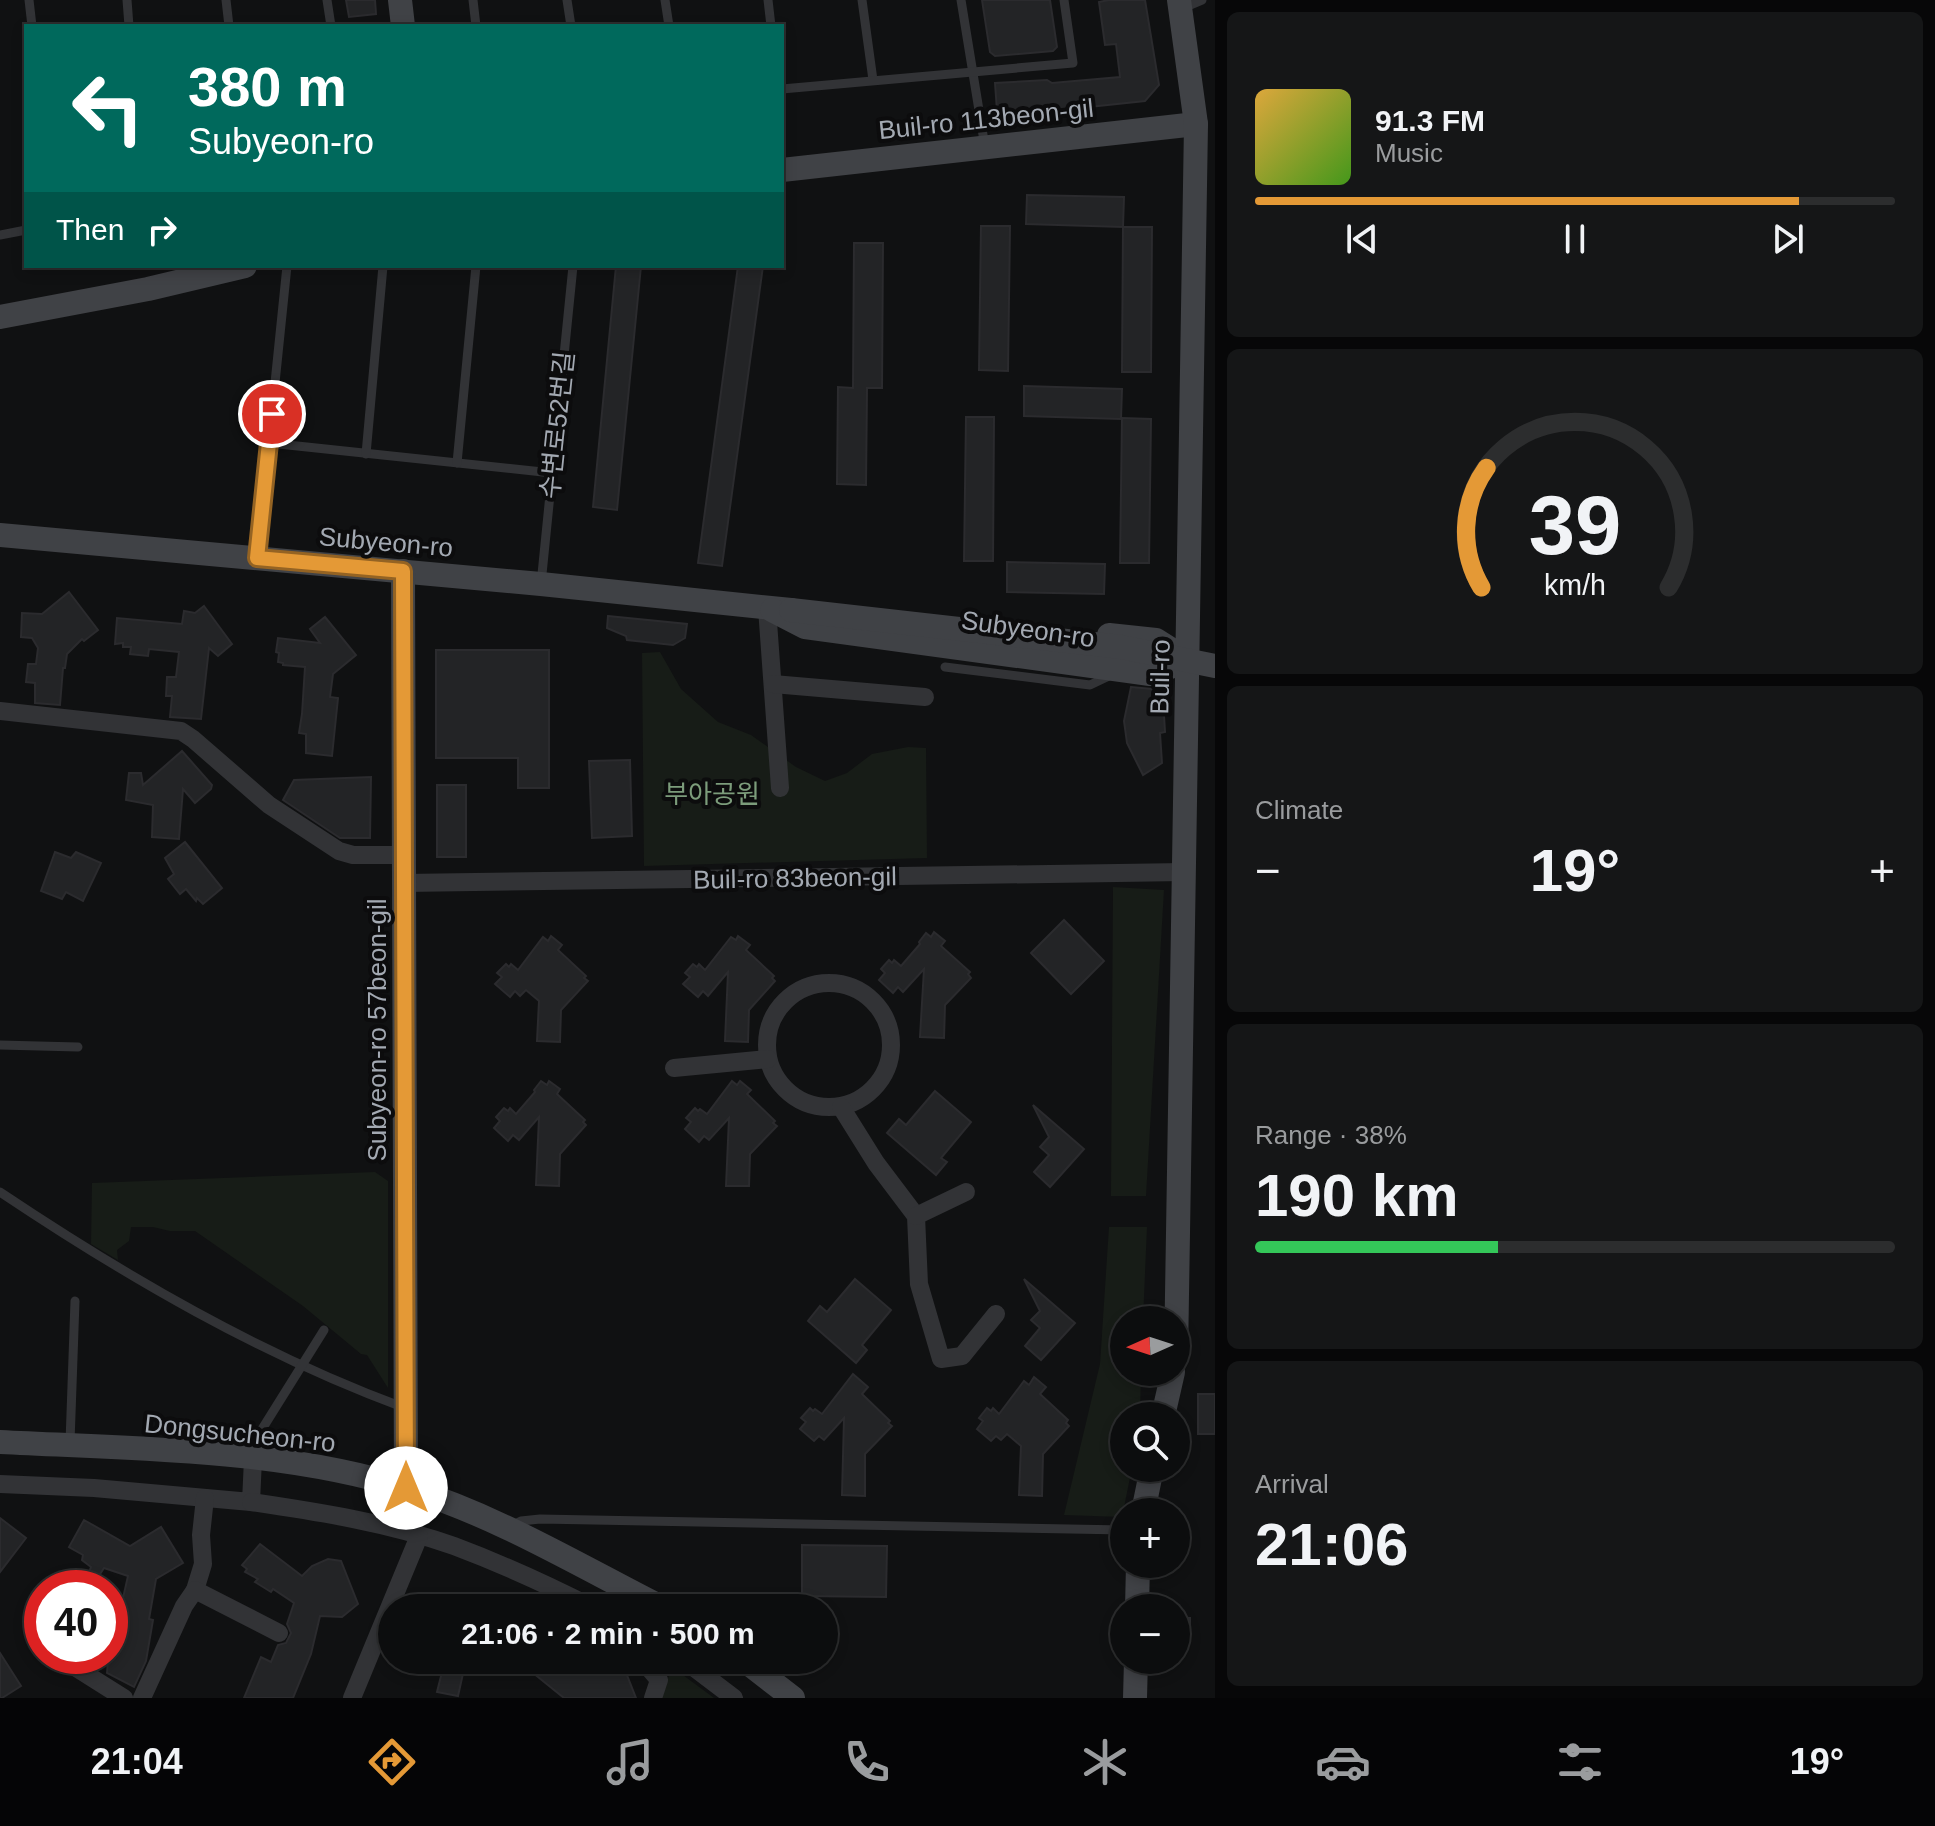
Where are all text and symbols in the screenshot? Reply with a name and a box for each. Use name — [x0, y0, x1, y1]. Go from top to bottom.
text: 380 m — [188, 55, 347, 118]
icon: left — [56, 56, 160, 160]
street label: Buil-ro 113beon-gil — [877, 93, 1095, 145]
text: 91.3 FM — [1375, 104, 1485, 137]
text: Subyeon-ro — [188, 121, 374, 162]
text: Music — [1375, 138, 1443, 168]
icon: right — [140, 208, 184, 252]
text: Then — [56, 213, 124, 246]
icon: previous — [1340, 217, 1384, 261]
icon: pause — [1553, 217, 1597, 261]
icon: next — [1766, 217, 1810, 261]
street label: 수변로52번길 — [534, 350, 580, 500]
pin — [238, 380, 306, 448]
icon: arrive — [250, 392, 294, 436]
text: 39 — [1529, 478, 1621, 571]
street label: Subyeon-ro — [318, 521, 454, 563]
text: km/h — [1544, 569, 1606, 601]
street label: Subyeon-ro — [959, 605, 1097, 653]
street label: Buil-ro — [1144, 639, 1176, 715]
park label: 부아공원 — [664, 779, 760, 809]
text: Climate — [1255, 795, 1343, 825]
text: 19° — [1530, 837, 1620, 904]
text: − — [1255, 846, 1281, 895]
text: + — [1869, 846, 1895, 895]
street label: Buil-ro 83beon-gil — [693, 861, 897, 895]
street label: Subyeon-ro 57beon-gil — [362, 898, 392, 1162]
text: Range · 38% — [1255, 1120, 1407, 1150]
text: 190 km — [1255, 1162, 1459, 1229]
north arrow — [1110, 1306, 1190, 1386]
map controls — [1110, 1306, 1190, 1674]
button: search — [1110, 1402, 1190, 1482]
street label: Dongsucheon-ro — [143, 1408, 337, 1458]
position arrow — [364, 1446, 448, 1530]
text: Arrival — [1255, 1469, 1329, 1499]
button: + — [1110, 1498, 1190, 1578]
text: 21:06 — [1255, 1511, 1408, 1578]
speed limit sign: 40 — [24, 1570, 128, 1674]
button: − — [1110, 1594, 1190, 1674]
text: 21:06 · 2 min · 500 m — [461, 1617, 755, 1650]
icon: directions — [364, 1734, 420, 1790]
icon: music — [602, 1734, 658, 1790]
icon: phone — [839, 1734, 895, 1790]
icon: climate — [1077, 1734, 1133, 1790]
icon: car — [1315, 1734, 1371, 1790]
icon: filters — [1552, 1734, 1608, 1790]
text: 21:04 — [91, 1741, 183, 1782]
text: 19° — [1790, 1741, 1844, 1782]

